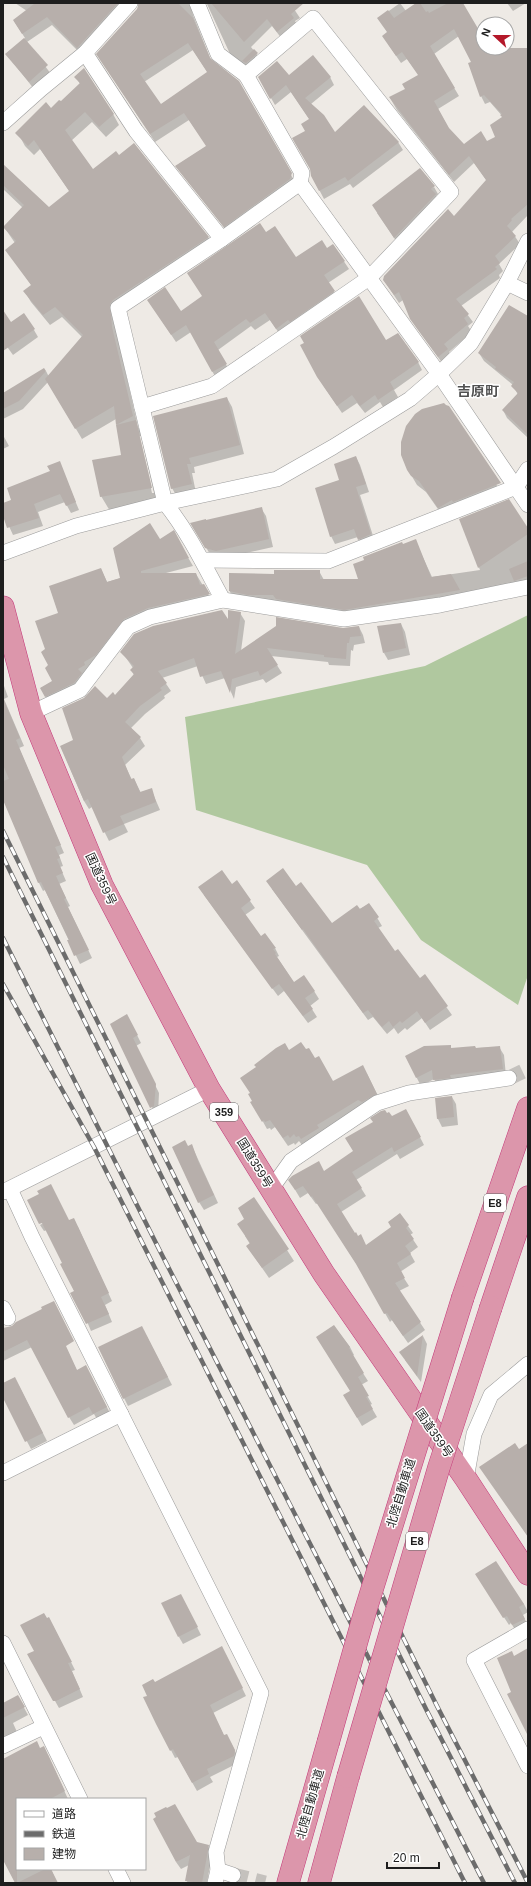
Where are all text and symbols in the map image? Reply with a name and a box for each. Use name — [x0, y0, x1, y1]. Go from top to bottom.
north arrow — [475, 16, 515, 56]
text: N — [479, 26, 493, 38]
district label: 吉原町 — [457, 383, 499, 399]
street label: 国道359号 — [83, 851, 119, 907]
road number: 359 — [210, 1103, 238, 1121]
street label: 国道359号 — [234, 1136, 276, 1190]
road number: E8 — [484, 1194, 506, 1212]
street label: 国道359号 — [412, 1406, 456, 1460]
street label: 北陸自動車道 — [384, 1457, 418, 1529]
road number: E8 — [406, 1532, 428, 1550]
street label: 北陸自動車道 — [293, 1767, 327, 1841]
legend — [16, 1798, 146, 1870]
text: 道路 — [52, 1807, 76, 1821]
text: 鉄道 — [52, 1827, 76, 1841]
scale bar — [387, 1844, 439, 1870]
text: 建物 — [52, 1847, 76, 1861]
text: 20 m — [393, 1851, 420, 1865]

